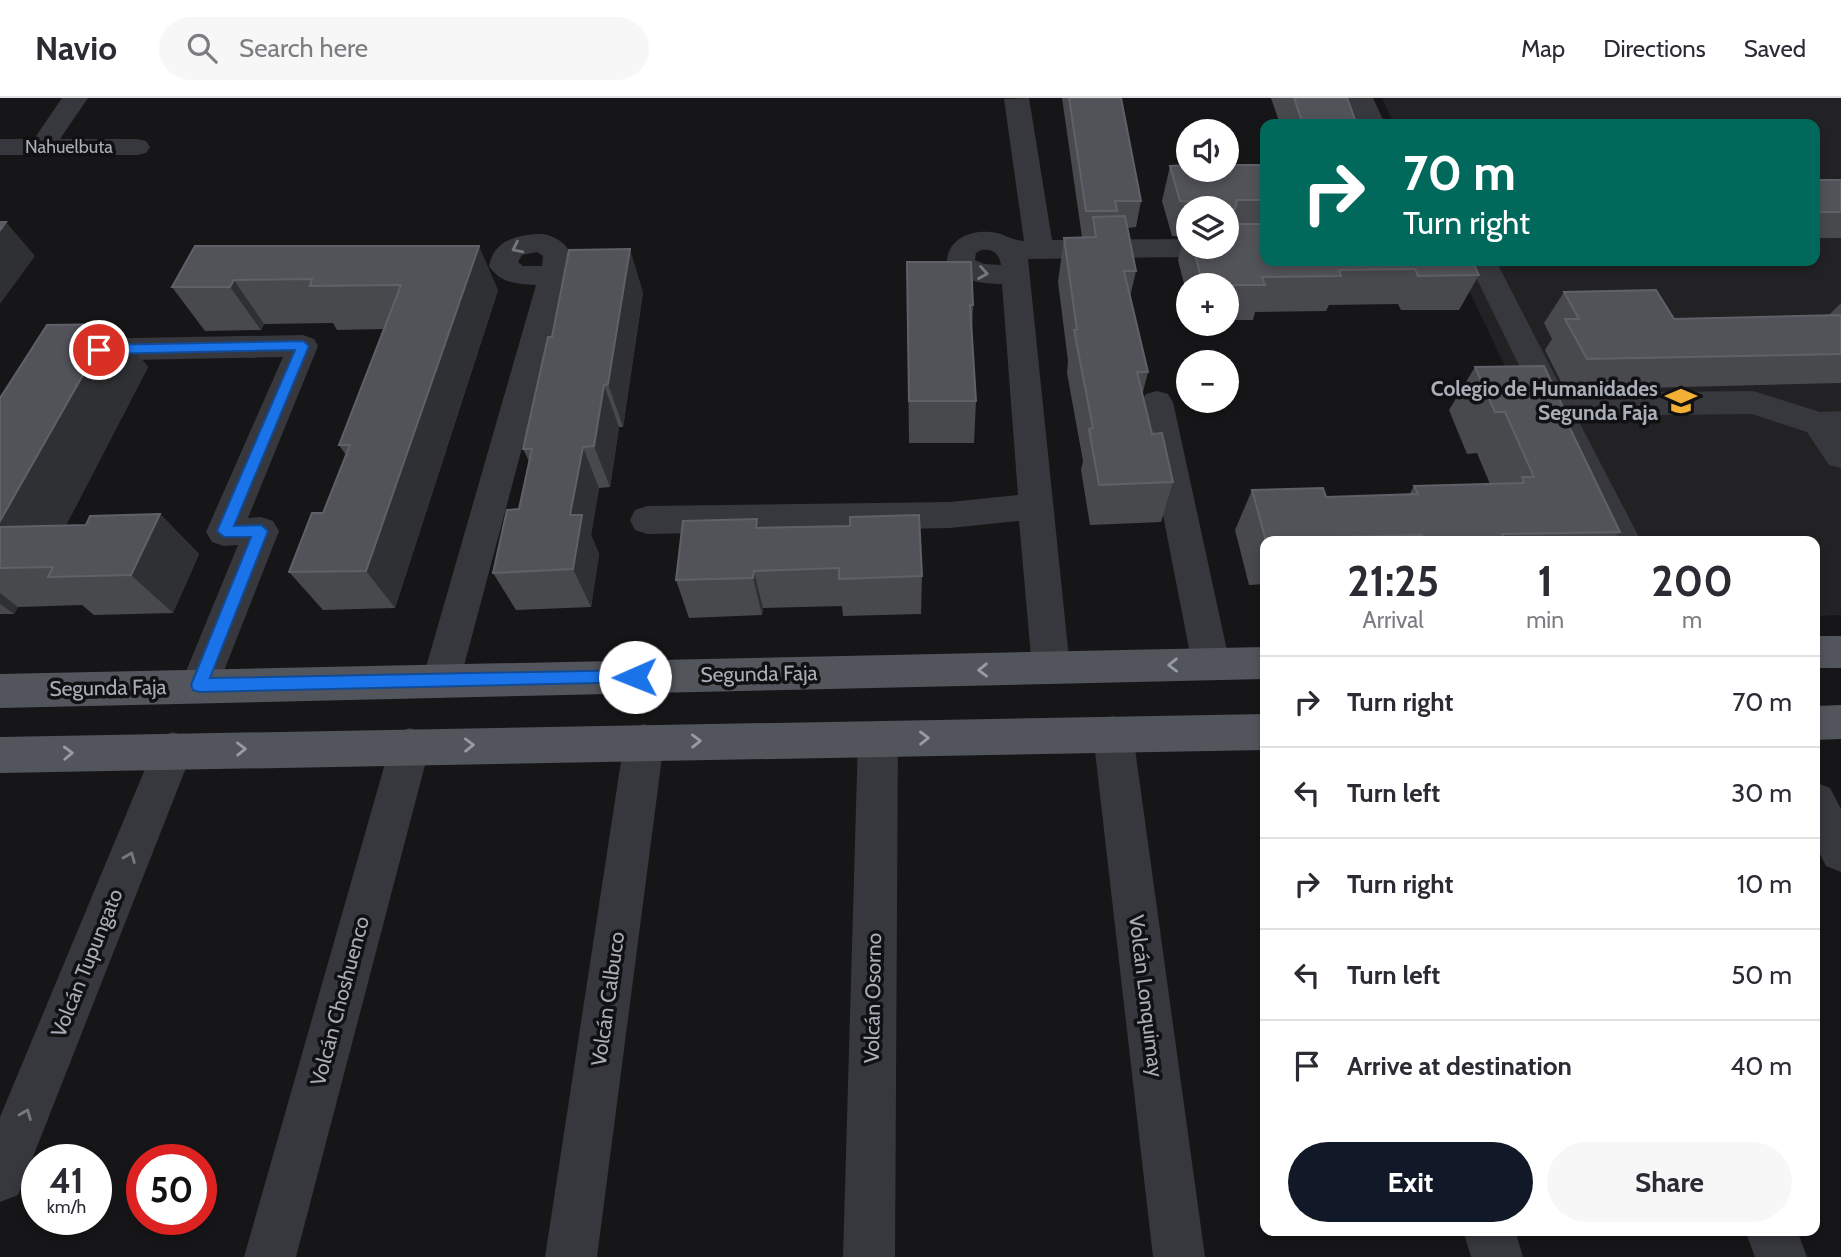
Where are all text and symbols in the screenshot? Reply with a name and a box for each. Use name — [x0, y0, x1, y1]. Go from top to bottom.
search box — [159, 17, 649, 80]
text: Navio — [35, 28, 117, 68]
icon: search — [183, 29, 221, 67]
text: Search here — [239, 32, 368, 64]
text: Map — [1521, 34, 1565, 63]
text: Directions — [1603, 34, 1706, 63]
text: Saved — [1744, 34, 1806, 63]
map controls — [1176, 119, 1239, 413]
button: sound — [1176, 119, 1239, 182]
street label: Nahuelbuta — [25, 136, 113, 158]
text: 70 m — [1403, 143, 1516, 202]
icon: right — [1288, 147, 1379, 238]
button: layers — [1176, 196, 1239, 259]
text: Turn right — [1403, 203, 1530, 242]
one-way arrow — [512, 240, 525, 254]
one-way arrow — [977, 265, 989, 280]
button: + — [1176, 273, 1239, 336]
pin — [69, 320, 129, 380]
icon: arrive — [80, 331, 118, 369]
button: − — [1176, 350, 1239, 413]
place label: Colegio de Humanidades Segunda Faja — [1431, 376, 1659, 425]
school or university icon: Colegio de Humanidades Segunda Faja — [1664, 384, 1698, 418]
text: 21:25 — [1347, 555, 1439, 607]
text: 1 — [1537, 555, 1553, 607]
text: 200 — [1651, 555, 1733, 607]
text: Arrival — [1362, 606, 1424, 634]
text: min — [1526, 606, 1564, 634]
text: m — [1682, 606, 1702, 634]
position arrow — [598, 640, 672, 714]
one-way arrow — [1167, 658, 1178, 673]
street label: Segunda Faja — [700, 660, 818, 688]
one-way arrow — [977, 662, 988, 677]
street label: Segunda Faja — [49, 674, 167, 702]
icon: right — [1288, 683, 1326, 721]
text: Turn right — [1347, 686, 1453, 718]
text: 70 m — [1732, 686, 1792, 718]
one-way arrow — [919, 730, 930, 746]
one-way arrow — [692, 733, 702, 749]
one-way arrow — [464, 737, 475, 753]
one-way arrow — [237, 741, 247, 757]
one-way arrow — [63, 745, 74, 761]
icon: left — [1288, 774, 1326, 812]
text: Turn left — [1347, 777, 1440, 809]
text: 30 m — [1731, 777, 1792, 809]
one-way arrow — [121, 852, 135, 864]
icon: right — [1288, 865, 1326, 903]
text: Turn right — [1347, 868, 1453, 900]
text: 10 m — [1737, 868, 1792, 900]
street label: Volcán Tupungato — [45, 885, 128, 1041]
street label: Volcán Choshuenco — [305, 913, 374, 1088]
street label: Volcán Lonquimay — [1124, 913, 1169, 1079]
street label: Volcán Calbuco — [586, 930, 629, 1068]
street label: Volcán Osorno — [859, 933, 886, 1063]
icon: left — [1288, 956, 1326, 994]
text: Turn left — [1347, 959, 1440, 991]
text: 50 m — [1731, 959, 1792, 991]
icon: arrive — [1288, 1047, 1326, 1085]
text: Arrive at destination — [1347, 1050, 1572, 1082]
text: 40 m — [1730, 1050, 1792, 1082]
one-way arrow — [17, 1108, 31, 1120]
button: Exit — [1288, 1142, 1533, 1222]
button: Share — [1547, 1142, 1792, 1222]
speed limit sign: 50 — [126, 1144, 217, 1235]
text: 41 — [49, 1159, 84, 1202]
text: km/h — [47, 1196, 86, 1218]

